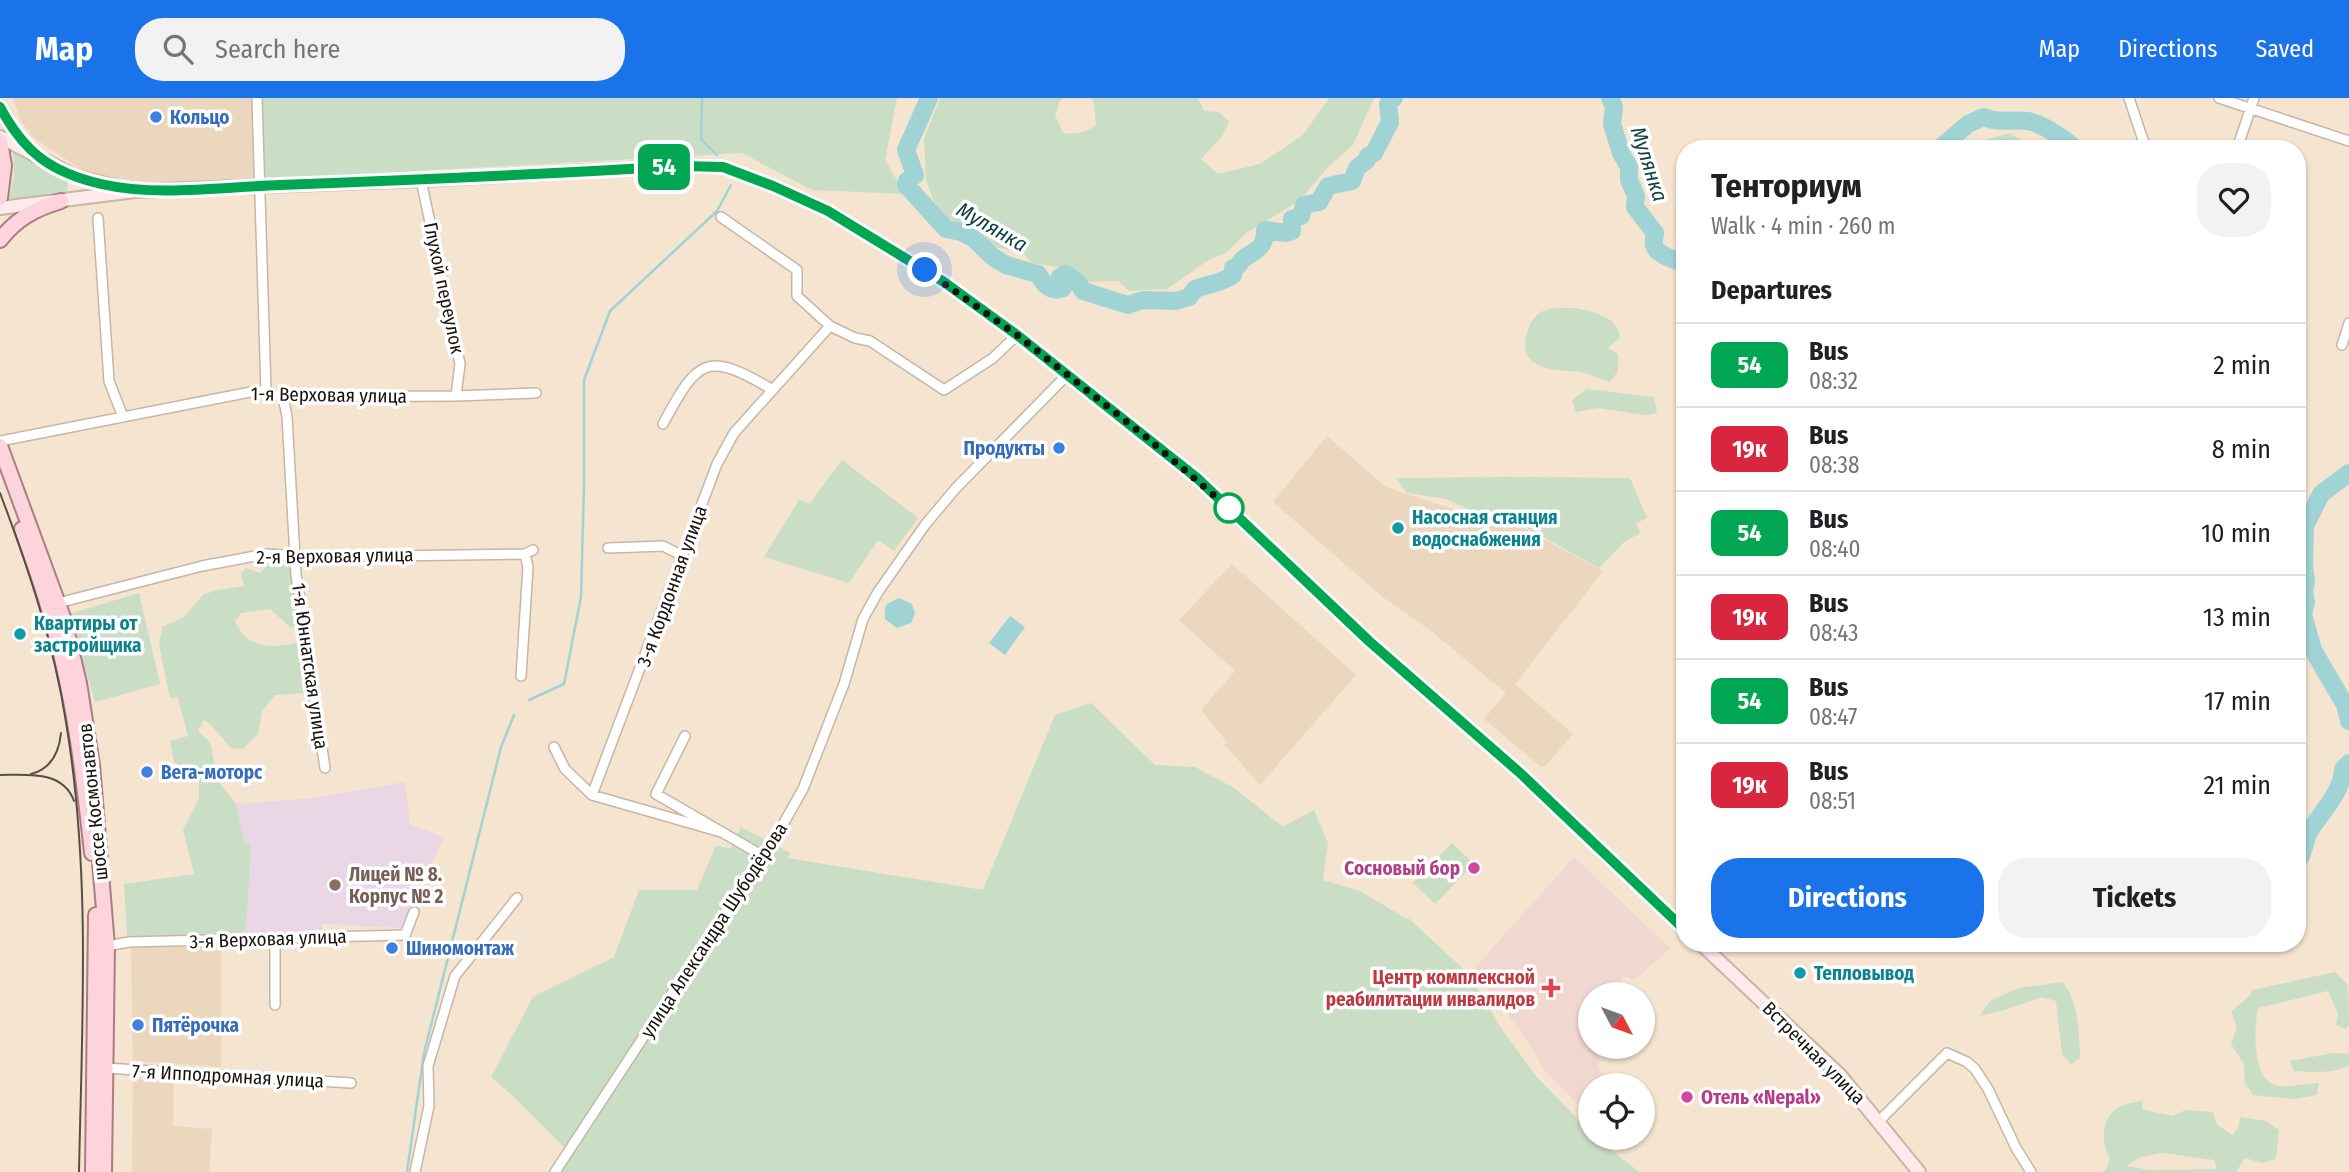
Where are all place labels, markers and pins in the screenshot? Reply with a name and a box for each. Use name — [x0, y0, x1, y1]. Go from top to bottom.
place label: Кольцо — [170, 106, 230, 129]
marker: Кольцо — [148, 109, 164, 125]
place label: Пpoдукты — [964, 437, 1045, 460]
marker: Пpoдукты — [1051, 440, 1067, 456]
unlabelled marker — [1214, 493, 1244, 523]
place label: Насосная станция водоснабжения — [1412, 506, 1558, 551]
marker: Насосная станция водоснабжения — [1390, 520, 1406, 536]
place label: Квартиры от застройщика — [34, 612, 142, 657]
marker: Квартиры от застройщика — [12, 626, 28, 642]
place label: Вега-моторс — [161, 761, 263, 784]
marker: Вега-моторс — [139, 764, 155, 780]
place label: Сосновый бор — [1344, 857, 1460, 880]
marker: Сосновый бор — [1466, 860, 1482, 876]
place label: Лицей № 8. Корпус № 2 — [349, 863, 444, 908]
marker: Лицей № 8. Корпус № 2 — [327, 877, 343, 893]
place label: Шиномонтаж — [406, 937, 514, 960]
marker: Шиномонтаж — [384, 940, 400, 956]
place label: Тепловывод — [1814, 962, 1914, 985]
marker: Тепловывод — [1792, 965, 1808, 981]
place label: Центр комплексной реабилитации инвалидов — [1326, 966, 1535, 1011]
marker: Центр комплексной реабилитации инвалидов — [1541, 978, 1561, 998]
place label: Пятёрочка — [152, 1014, 239, 1037]
marker: Пятёрочка — [130, 1017, 146, 1033]
place label: Отель «Nepal» — [1701, 1086, 1821, 1109]
marker: Отель «Nepal» — [1679, 1089, 1695, 1105]

